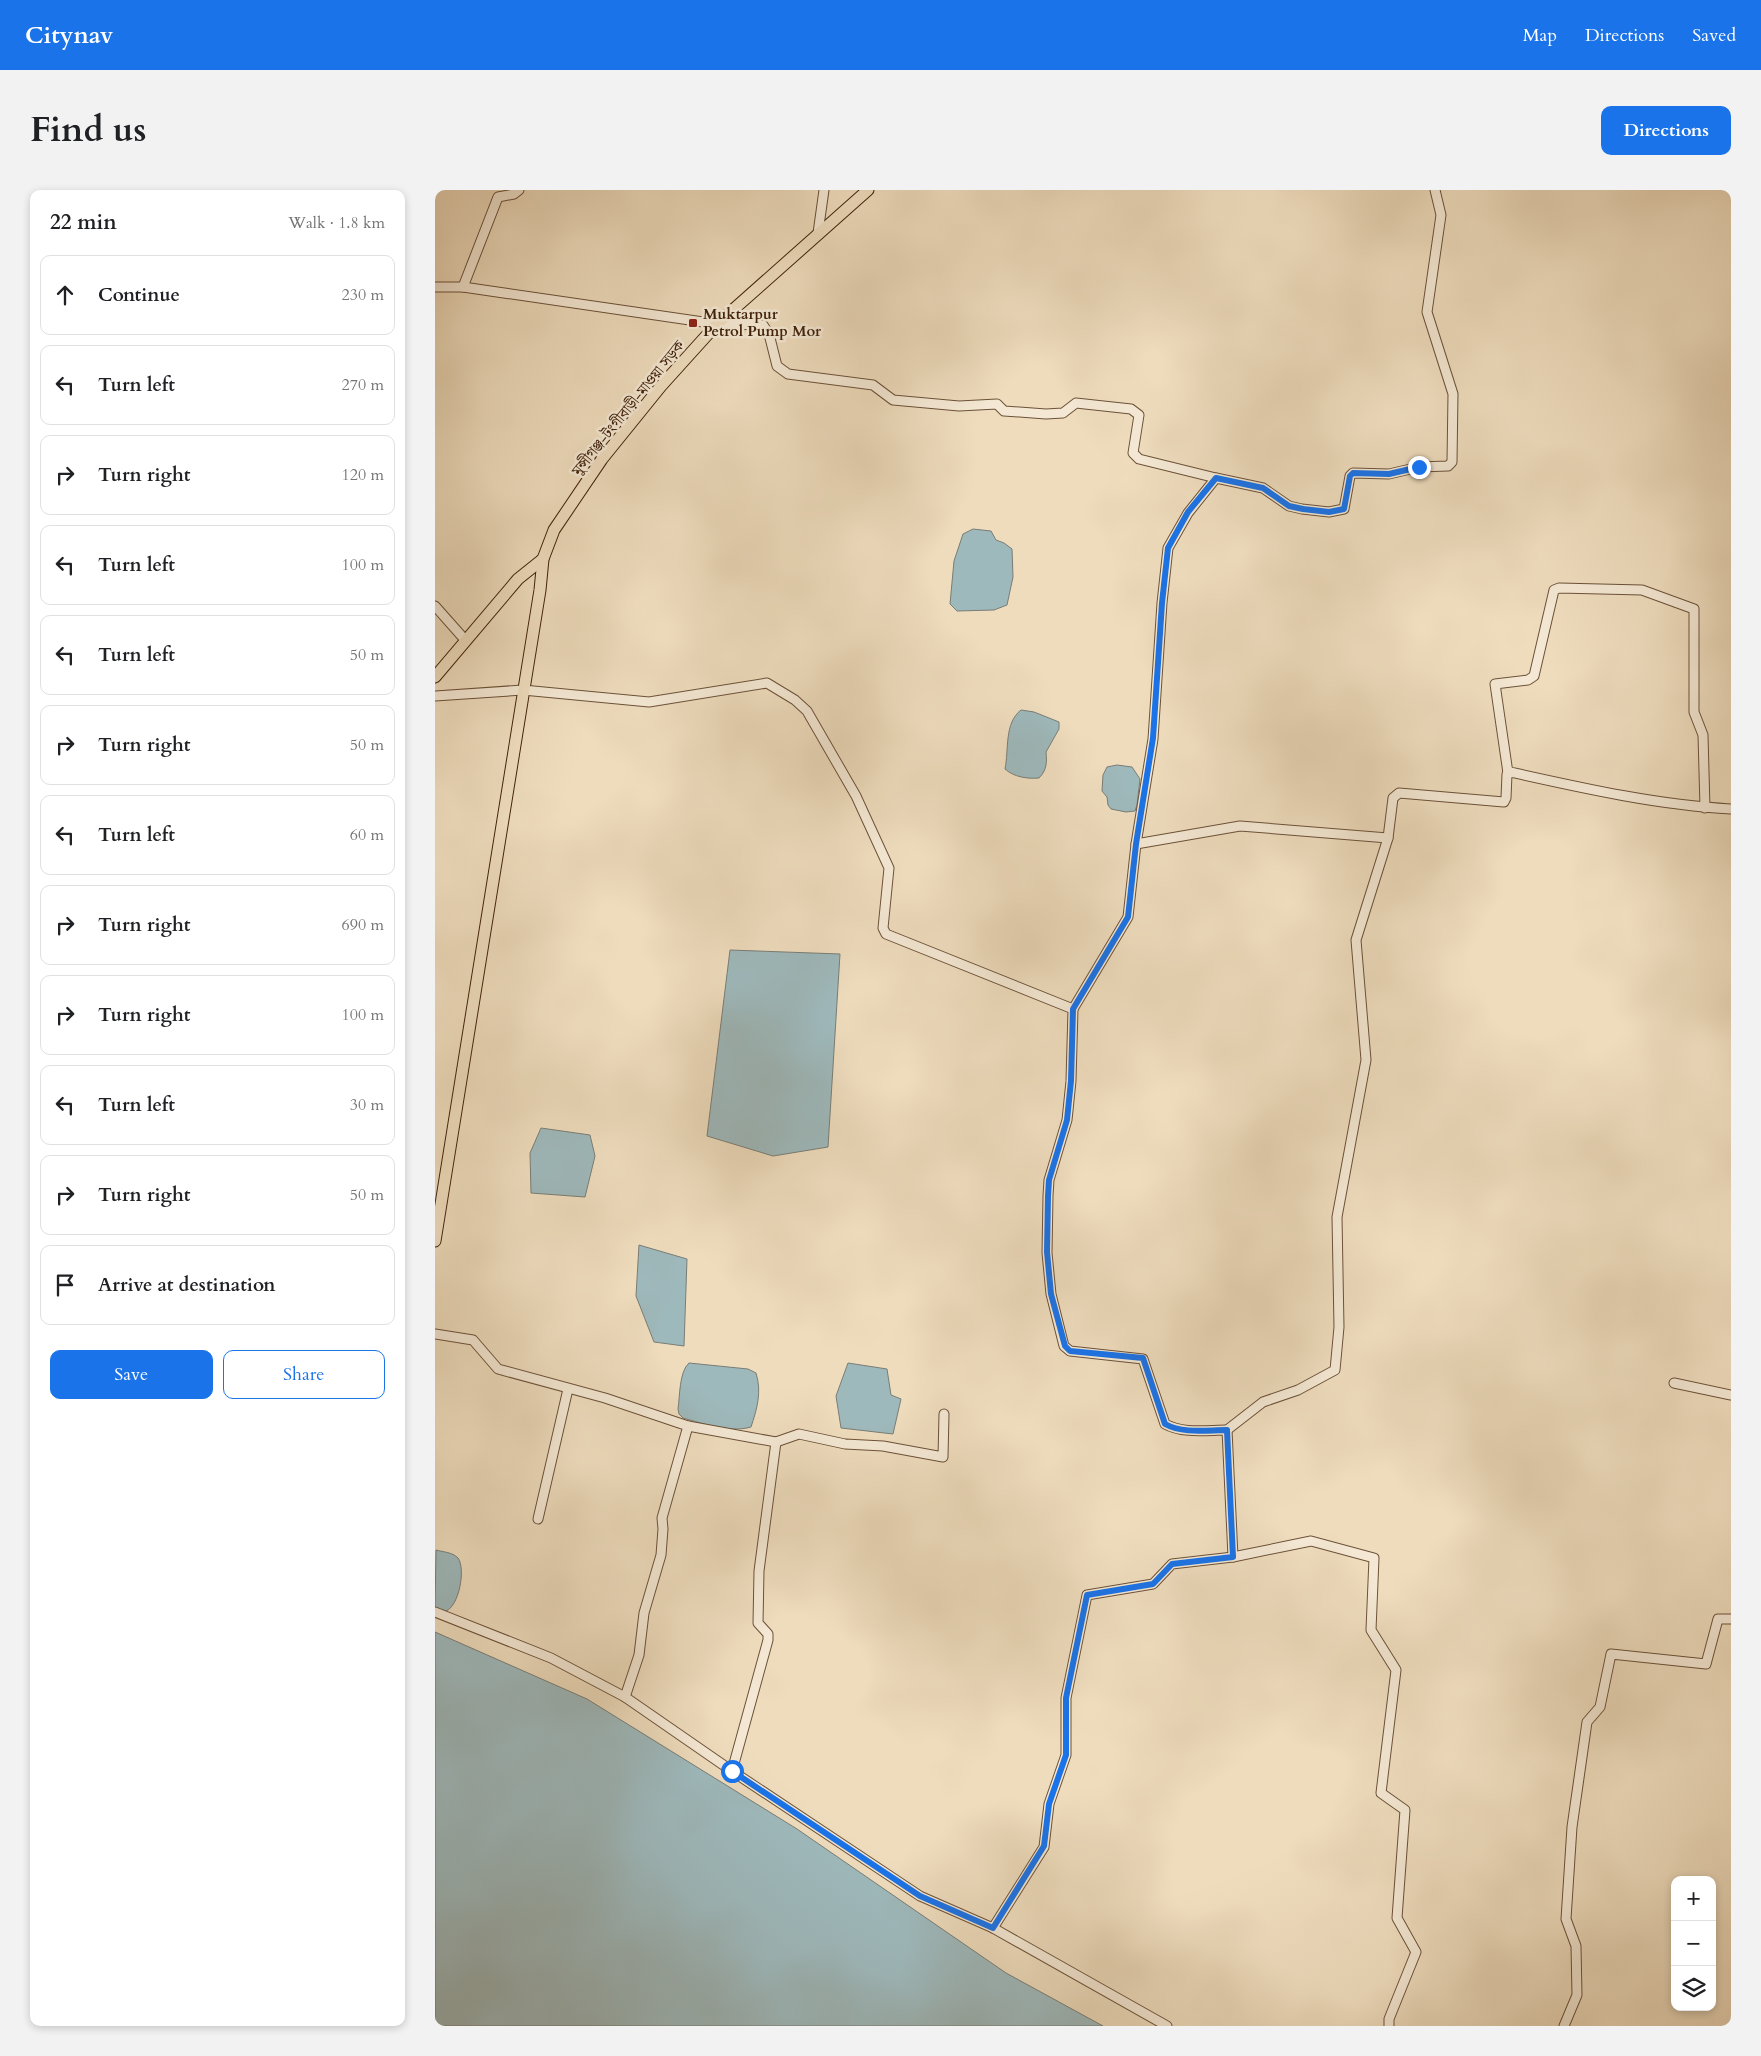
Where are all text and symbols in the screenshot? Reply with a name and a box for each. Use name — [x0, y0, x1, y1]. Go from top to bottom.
text: Citynav — [25, 19, 113, 52]
text: Map — [1523, 23, 1557, 48]
text: Directions — [1585, 23, 1664, 48]
text: Saved — [1692, 23, 1736, 48]
text: Find us — [30, 106, 146, 154]
button: Directions — [1601, 106, 1731, 155]
text: 22 min — [50, 208, 117, 237]
text: Walk · 1.8 km — [288, 212, 385, 234]
icon: ahead — [51, 281, 79, 309]
text: Continue — [98, 282, 180, 308]
text: 230 m — [342, 284, 384, 306]
place label: Muktarpur Petrol Pump Mor — [703, 304, 822, 341]
marker: Muktarpur Petrol Pump Mor — [687, 317, 699, 329]
street label: মুন্সীগঞ্জ-টংগীবাড়ী-মাওয়া সড়ক — [566, 336, 689, 481]
icon: left — [51, 371, 79, 399]
text: Turn left — [98, 372, 175, 398]
text: 270 m — [342, 374, 384, 396]
route end — [1408, 456, 1431, 479]
icon: right — [51, 461, 79, 489]
text: Turn right — [98, 462, 190, 488]
text: 120 m — [342, 464, 384, 486]
icon: left — [51, 551, 79, 579]
text: Turn left — [98, 552, 175, 578]
text: 100 m — [342, 554, 384, 576]
icon: left — [51, 641, 79, 669]
text: Turn left — [98, 642, 175, 668]
text: 50 m — [350, 644, 384, 666]
icon: right — [51, 731, 79, 759]
text: Turn right — [98, 732, 190, 758]
text: 50 m — [350, 734, 384, 756]
icon: left — [51, 821, 79, 849]
text: Turn left — [98, 822, 175, 848]
text: 60 m — [350, 824, 384, 846]
icon: right — [51, 911, 79, 939]
text: Turn right — [98, 912, 190, 938]
text: 690 m — [342, 914, 384, 936]
icon: right — [51, 1001, 79, 1029]
text: Turn right — [98, 1002, 190, 1028]
text: 100 m — [342, 1004, 384, 1026]
icon: left — [51, 1091, 79, 1119]
text: Turn left — [98, 1092, 175, 1118]
text: 30 m — [350, 1094, 384, 1116]
icon: right — [51, 1181, 79, 1209]
text: Turn right — [98, 1182, 190, 1208]
text: 50 m — [350, 1184, 384, 1206]
icon: arrive — [51, 1271, 79, 1299]
text: Arrive at destination — [98, 1272, 275, 1298]
button: Save — [50, 1350, 213, 1399]
button: Share — [223, 1350, 385, 1399]
route start — [721, 1760, 744, 1783]
map controls — [1671, 1876, 1716, 2011]
button: + — [1671, 1876, 1716, 1921]
button: − — [1671, 1921, 1716, 1966]
button: layers — [1671, 1966, 1716, 2011]

